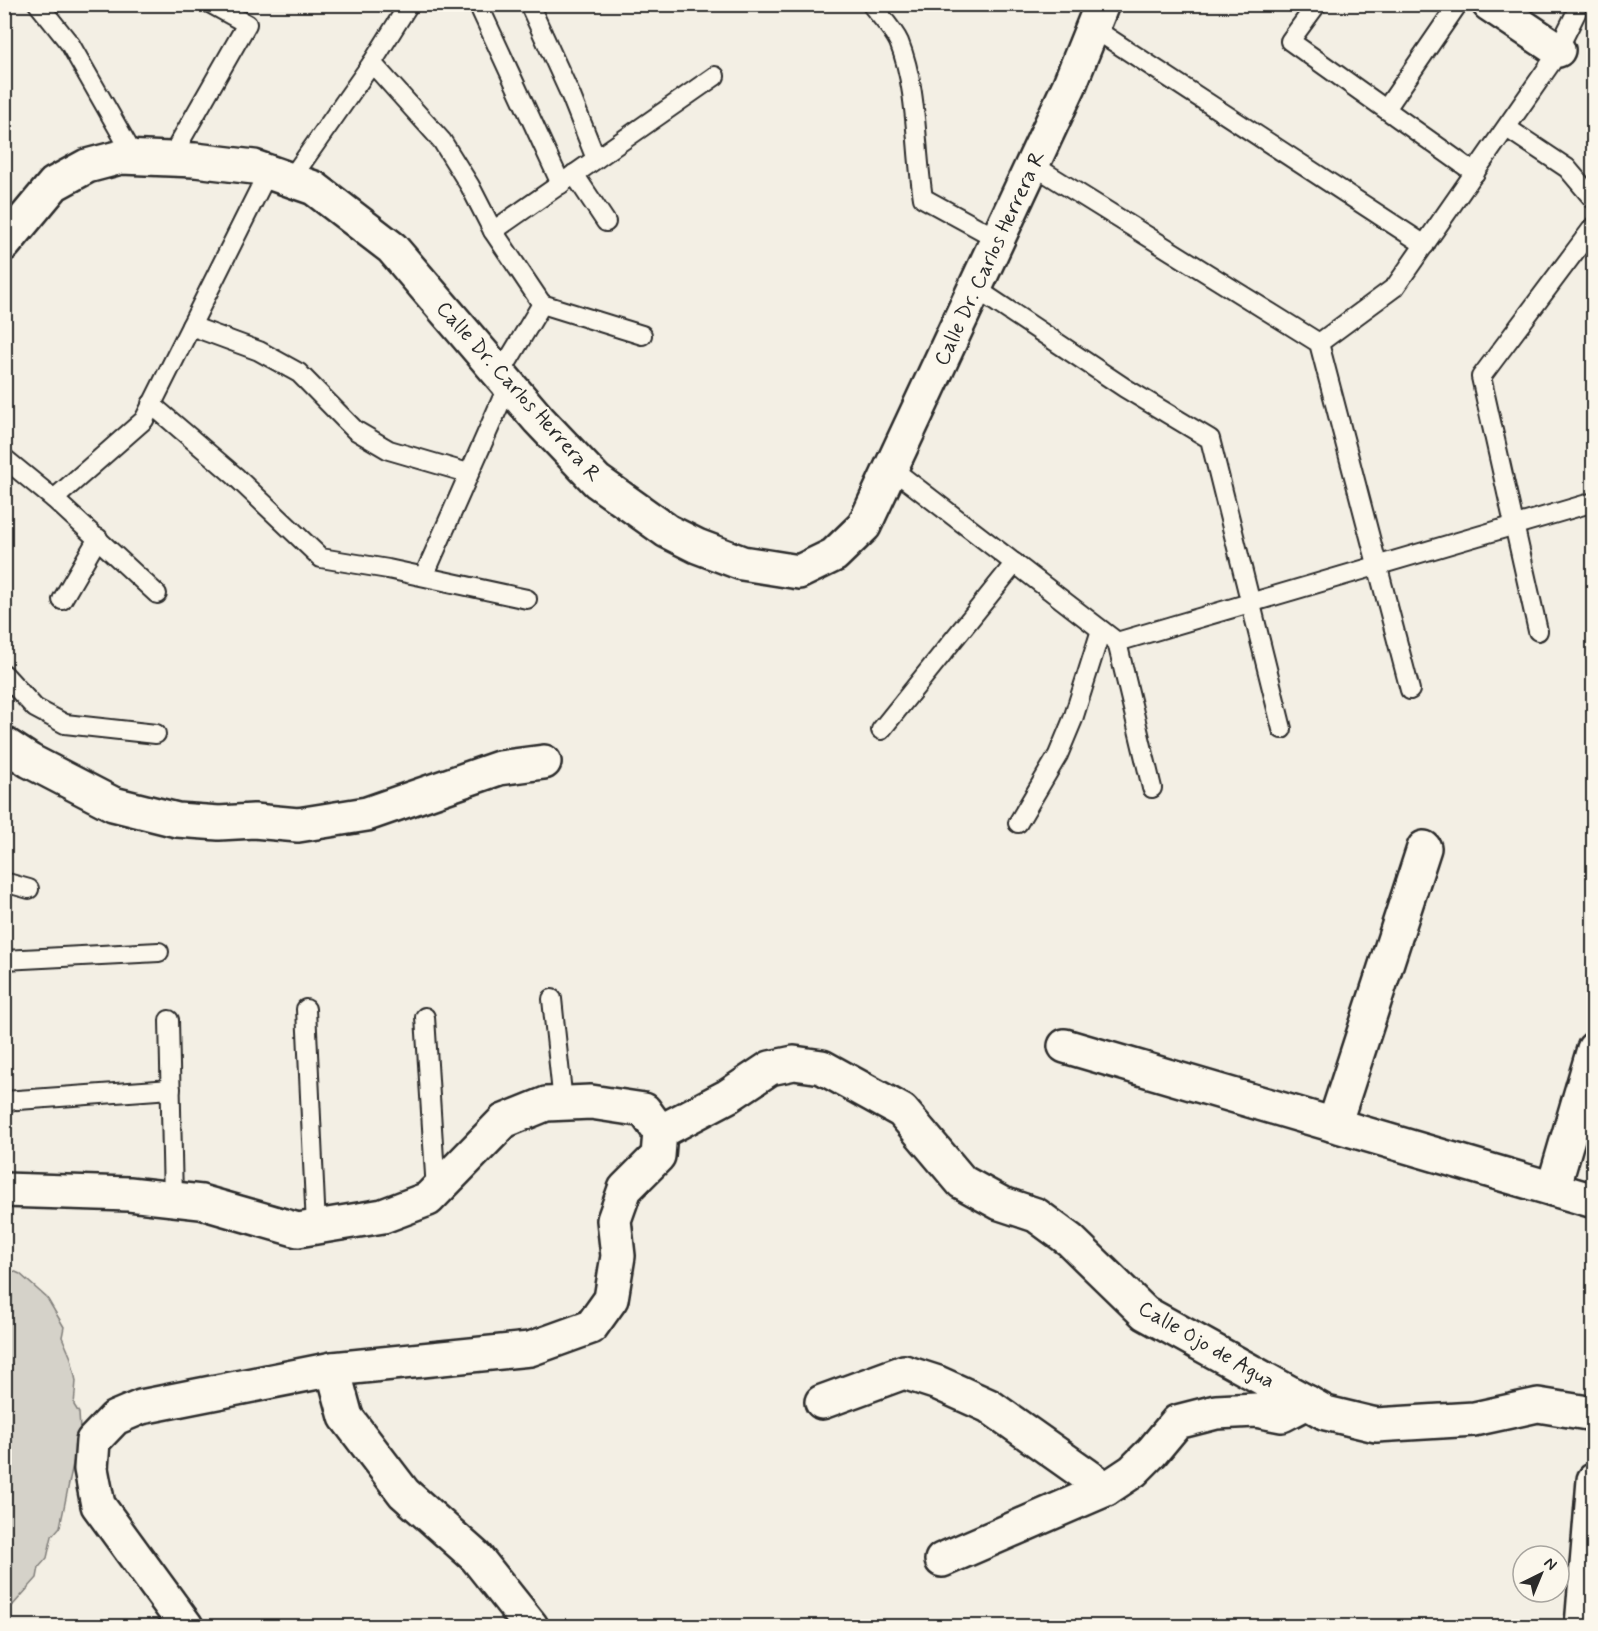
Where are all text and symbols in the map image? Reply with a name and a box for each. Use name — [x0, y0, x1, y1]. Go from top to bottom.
street label: Calle Dr. Carlos Herrera R — [928, 146, 1052, 370]
street label: Calle Dr. Carlos Herrera R — [430, 295, 607, 488]
street label: Calle Ojo de Agua — [1133, 1294, 1280, 1395]
north arrow — [1511, 1544, 1571, 1604]
text: N — [1539, 1553, 1561, 1575]

